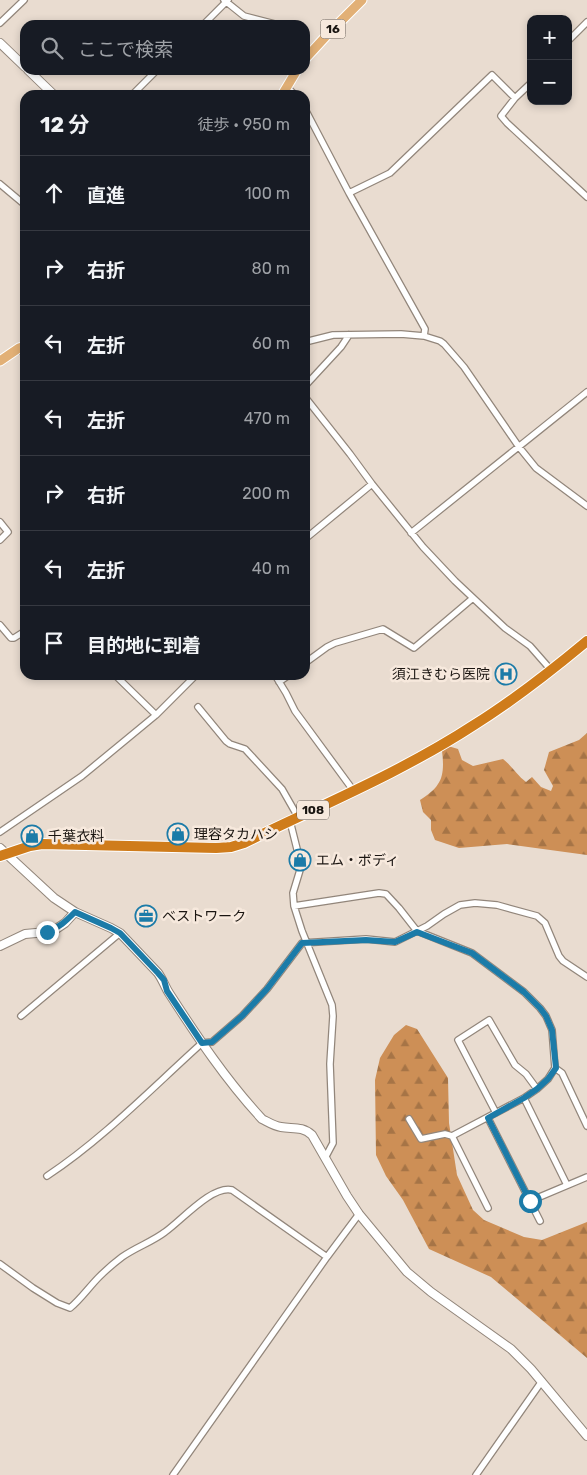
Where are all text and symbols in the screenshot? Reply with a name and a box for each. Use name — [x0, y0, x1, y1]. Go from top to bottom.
map controls — [527, 15, 572, 105]
button: + — [527, 15, 572, 60]
search box — [20, 20, 310, 75]
road number: 16 — [320, 20, 346, 38]
icon: search — [38, 34, 66, 62]
text: ここで検索 — [78, 38, 173, 61]
button: − — [527, 60, 572, 105]
text: 12 分 — [40, 112, 90, 137]
text: 徒歩 · 950 m — [198, 115, 290, 134]
icon: ahead — [40, 179, 68, 207]
text: 直進 — [87, 184, 125, 207]
text: 100 m — [245, 184, 290, 203]
icon: right — [40, 254, 68, 282]
text: 右折 — [87, 259, 125, 282]
text: 80 m — [252, 259, 290, 278]
icon: left — [40, 329, 68, 357]
text: 左折 — [87, 334, 125, 357]
text: 60 m — [252, 334, 290, 353]
icon: left — [40, 404, 68, 432]
text: 左折 — [87, 409, 125, 432]
text: 470 m — [244, 409, 290, 428]
icon: right — [40, 479, 68, 507]
text: 右折 — [87, 484, 125, 507]
text: 200 m — [242, 484, 290, 503]
icon: left — [40, 554, 68, 582]
text: 左折 — [87, 559, 125, 582]
text: 40 m — [252, 559, 290, 578]
icon: arrive — [40, 629, 68, 657]
text: 目的地に到着 — [87, 634, 201, 657]
hospital icon: 須江きむら医院 — [494, 662, 518, 686]
place label: 須江きむら医院 — [392, 666, 490, 683]
road number: 108 — [297, 800, 329, 820]
shop icon: 理容タカハシ — [166, 822, 190, 846]
shop icon: 千葉衣料 — [20, 824, 44, 848]
place label: 理容タカハシ — [194, 826, 278, 843]
place label: 千葉衣料 — [48, 828, 104, 845]
shop icon: エム・ボディ — [288, 848, 312, 872]
place label: エム・ボディ — [316, 852, 399, 869]
office icon: ベストワーク — [134, 904, 158, 928]
place label: ベストワーク — [162, 908, 246, 925]
route end — [36, 921, 59, 944]
route start — [519, 1190, 542, 1213]

